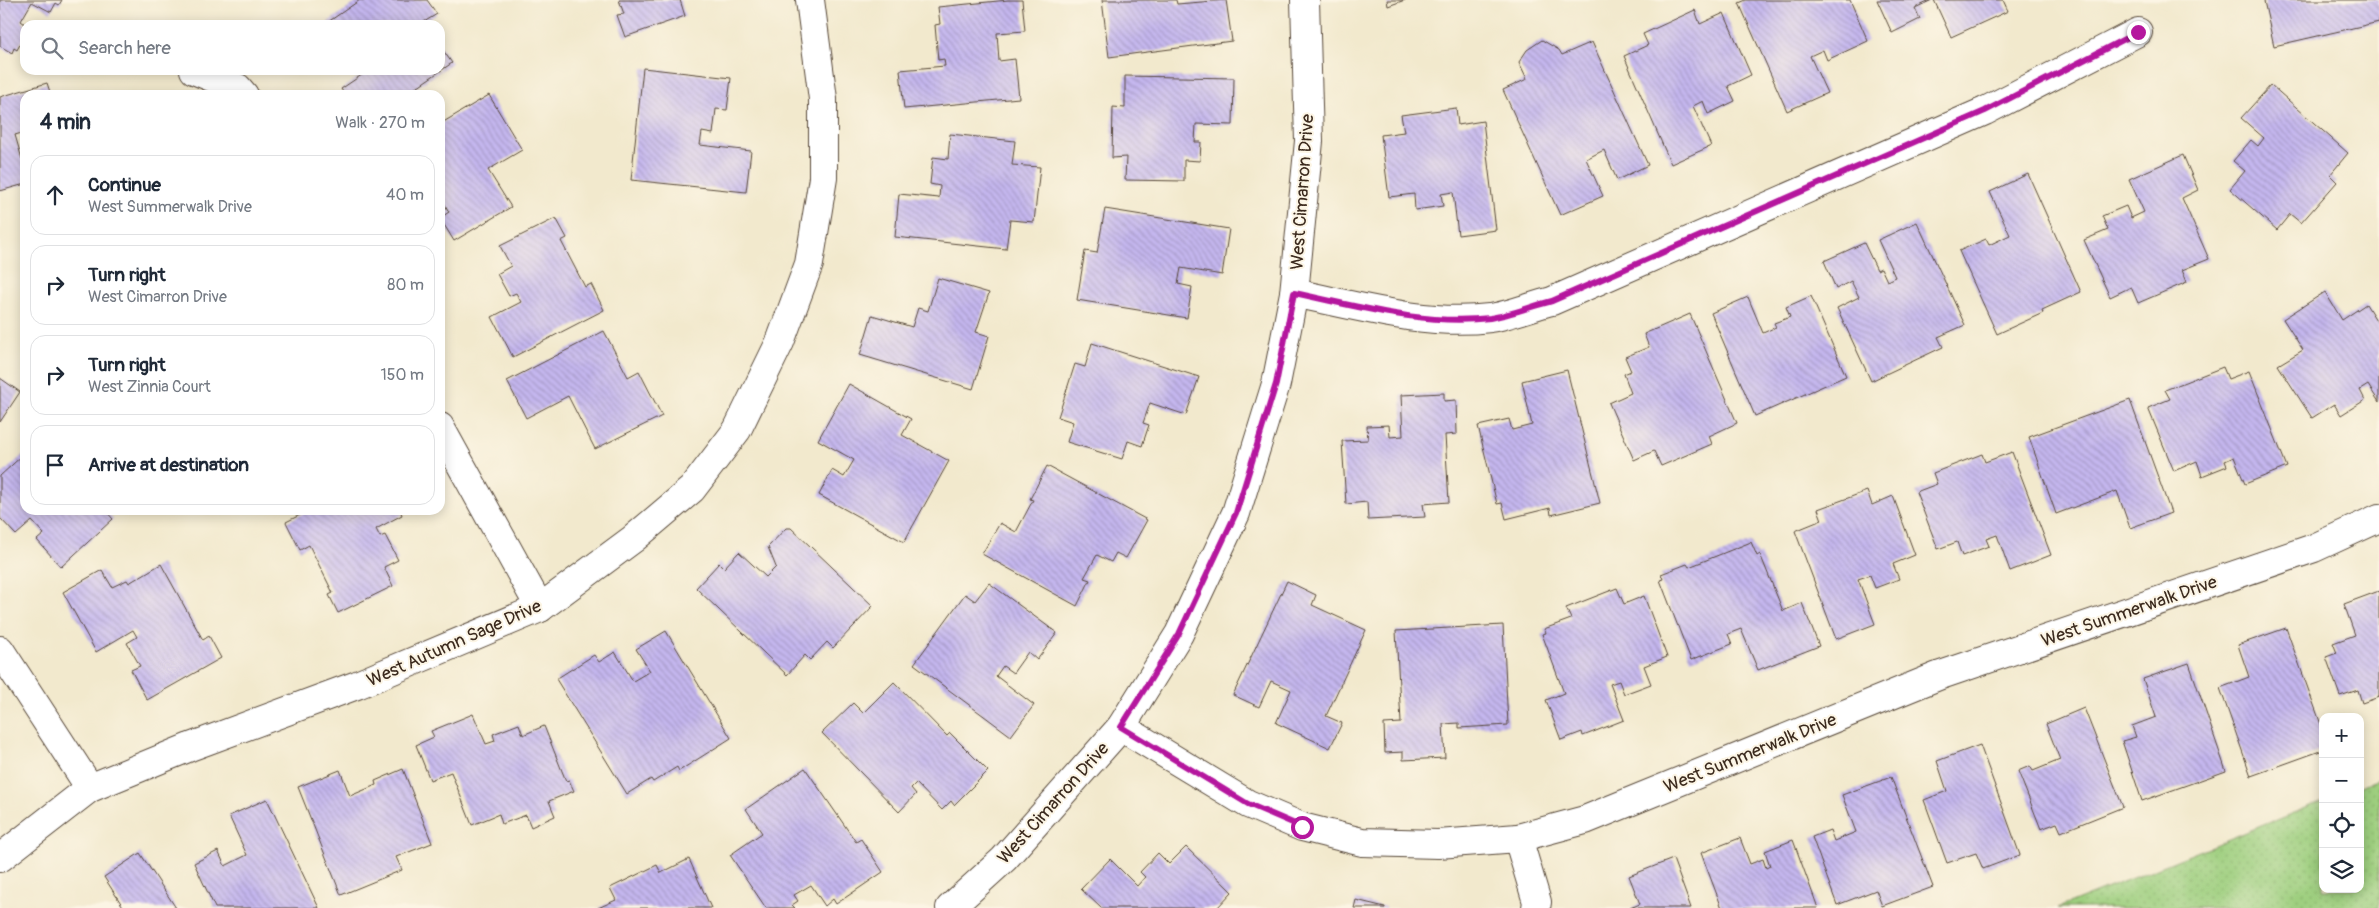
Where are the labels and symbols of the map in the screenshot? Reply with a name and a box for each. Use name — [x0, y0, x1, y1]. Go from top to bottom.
route end — [2127, 21, 2150, 44]
street label: West Cimarron Drive — [1286, 113, 1319, 271]
street label: West Summerwalk Drive — [2038, 571, 2220, 652]
street label: West Autumn Sage Drive — [363, 595, 545, 692]
street label: West Summerwalk Drive — [1660, 708, 1840, 799]
street label: West Cimarron Drive — [993, 738, 1114, 869]
route start — [1291, 816, 1314, 839]

